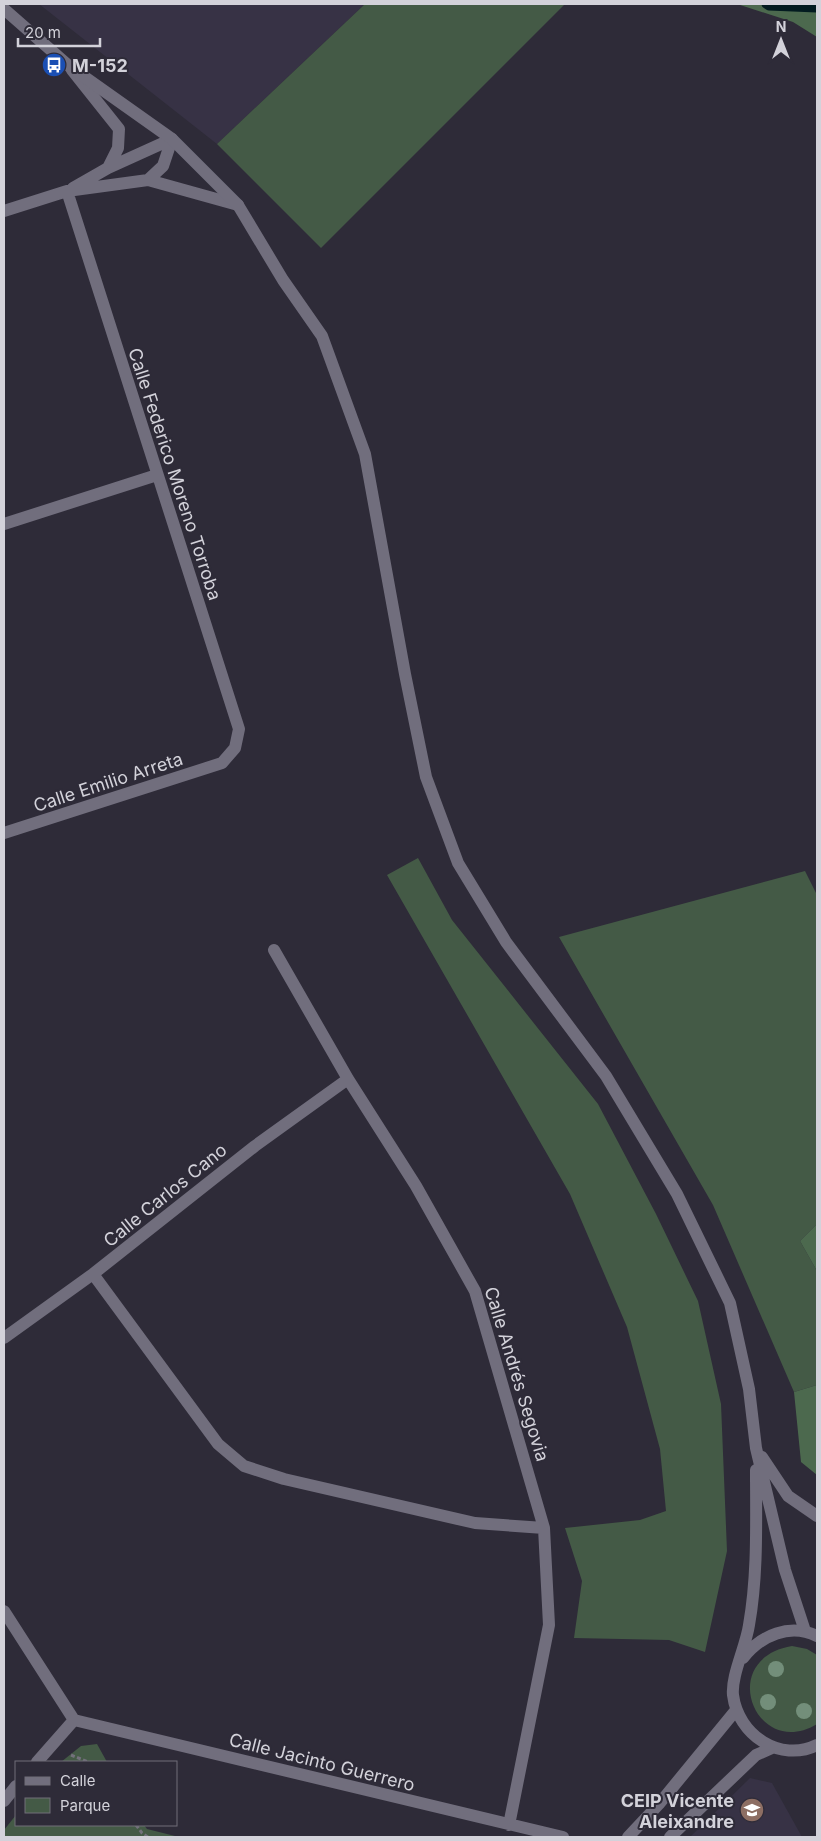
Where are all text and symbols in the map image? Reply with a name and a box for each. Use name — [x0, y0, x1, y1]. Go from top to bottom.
scale bar — [18, 15, 100, 47]
north arrow — [756, 15, 806, 65]
text: N — [776, 18, 786, 35]
text: 20 m — [25, 23, 61, 42]
bus stop icon: M-152 — [41, 52, 67, 78]
place label: M-152 — [72, 55, 128, 76]
street label: Calle Federico Moreno Torroba — [124, 345, 226, 603]
street label: Calle Emilio Arreta — [31, 748, 185, 816]
street label: Calle Carlos Cano — [99, 1139, 231, 1251]
street label: Calle Andrés Segovia — [480, 1284, 554, 1464]
street label: Calle Jacinto Guerrero — [227, 1729, 417, 1795]
legend — [15, 1761, 178, 1826]
text: Calle — [60, 1771, 95, 1790]
place label: CEIP Vicente Aleixandre — [621, 1790, 734, 1832]
text: Parque — [60, 1796, 110, 1815]
school or university icon: CEIP Vicente Aleixandre — [739, 1797, 765, 1823]

